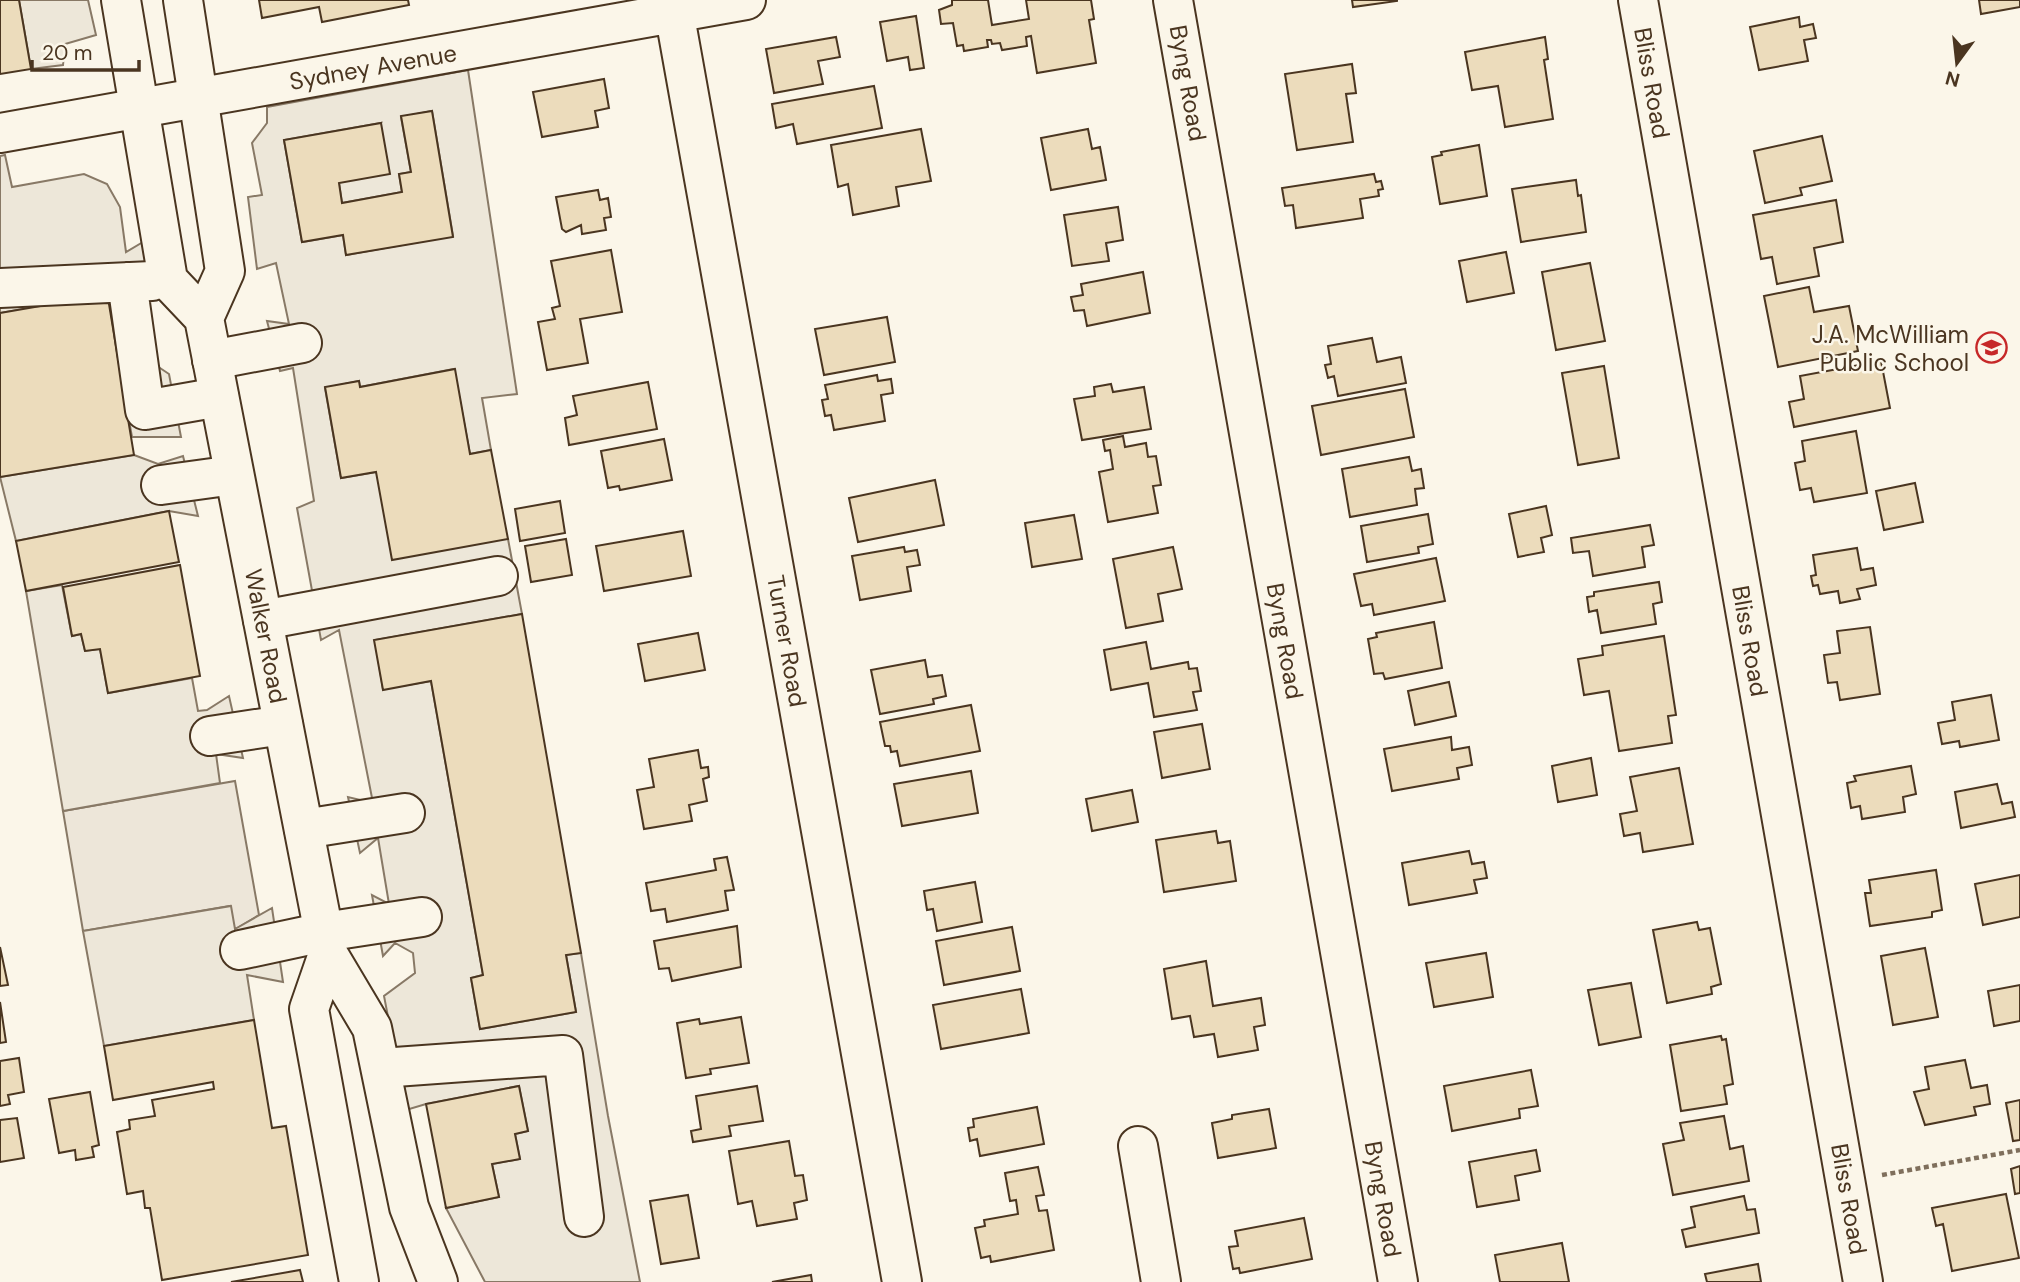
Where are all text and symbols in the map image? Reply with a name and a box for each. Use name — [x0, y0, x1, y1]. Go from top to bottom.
street label: Byng Road — [1163, 23, 1213, 143]
street label: Bliss Road — [1627, 25, 1677, 141]
scale bar — [32, 28, 138, 72]
north arrow — [1922, 28, 1992, 98]
street label: Sydney Avenue — [287, 37, 459, 97]
text: 20 m — [42, 39, 93, 67]
text: N — [1943, 65, 1963, 93]
place label: J.A. McWilliam Public School — [1812, 319, 1969, 378]
school or university icon: J.A. McWilliam Public School — [1975, 331, 2009, 365]
street label: Walker Road — [238, 566, 294, 706]
street label: Turner Road — [760, 573, 814, 709]
street label: Byng Road — [1260, 581, 1310, 701]
street label: Bliss Road — [1725, 583, 1775, 699]
street label: Byng Road — [1358, 1139, 1408, 1259]
street label: Bliss Road — [1824, 1141, 1874, 1257]

